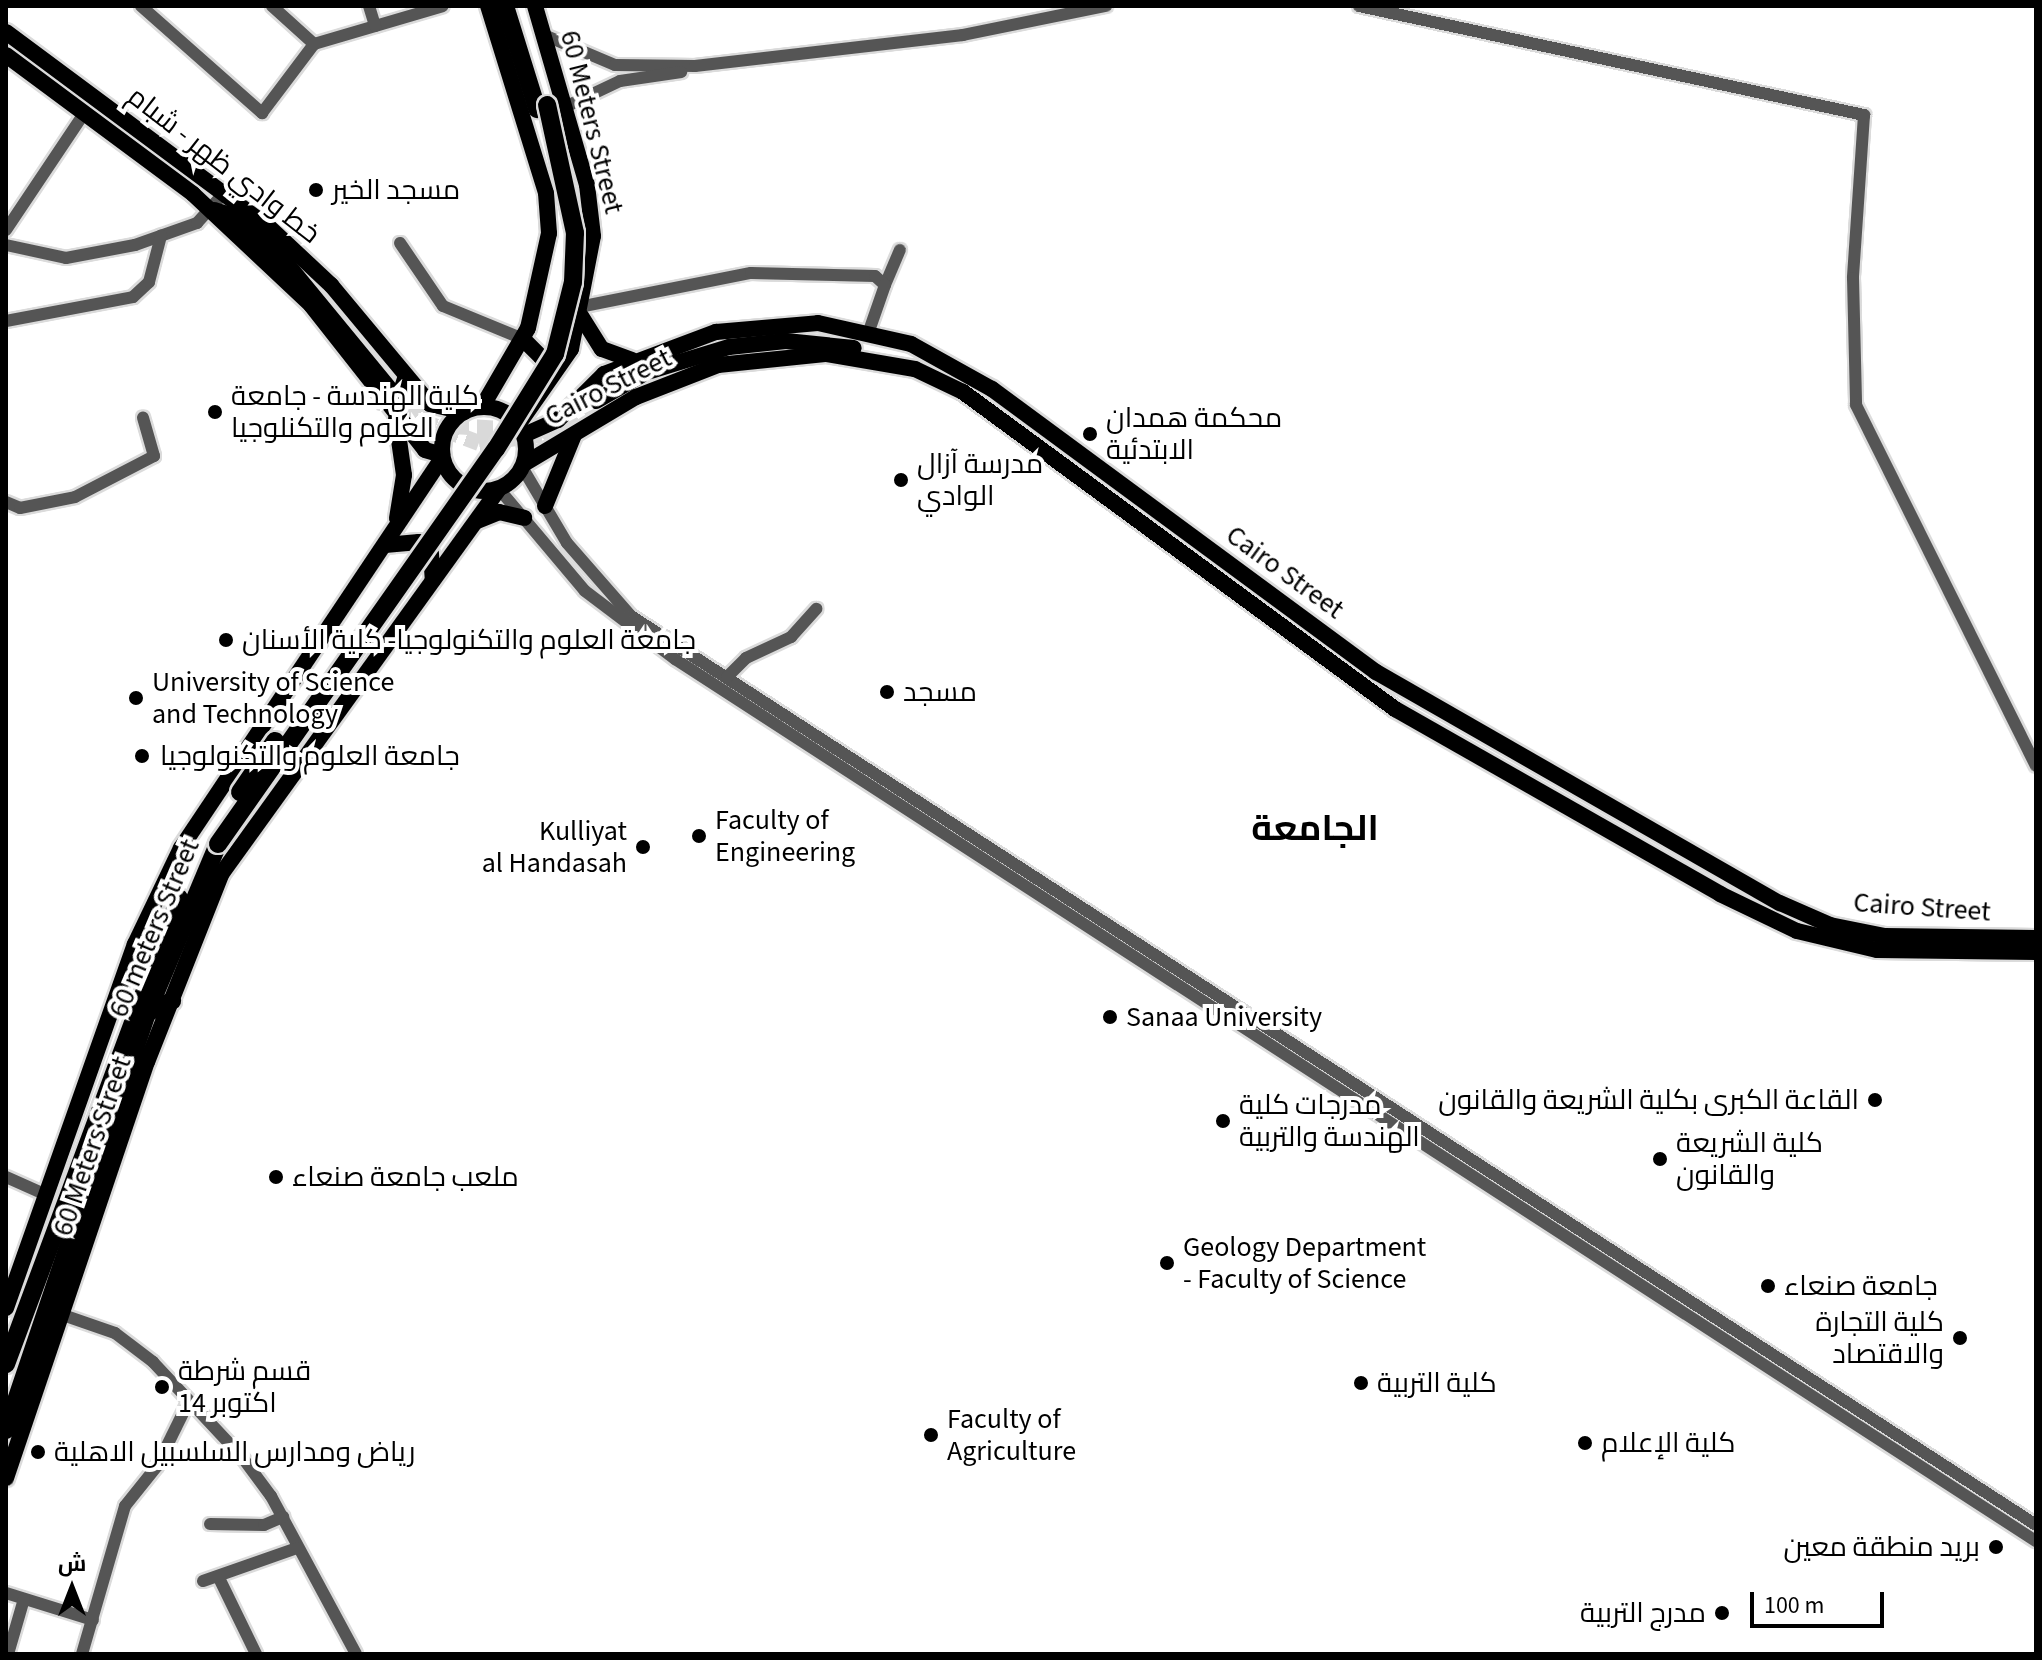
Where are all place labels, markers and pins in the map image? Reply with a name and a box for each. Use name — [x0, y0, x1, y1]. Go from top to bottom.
place label: مسجد الخير — [332, 173, 460, 207]
marker: مسجد الخير — [307, 181, 325, 199]
place label: كلية الهندسة - جامعة العلوم والتكنلوجيا — [231, 379, 479, 445]
place label: محكمة همدان الابتدئية — [1106, 401, 1282, 467]
marker: كلية الهندسة - جامعة العلوم والتكنلوجيا — [206, 403, 224, 421]
marker: محكمة همدان الابتدئية — [1081, 425, 1099, 443]
place label: مدرسة آزال الوادي — [917, 447, 1043, 513]
marker: مدرسة آزال الوادي — [892, 471, 910, 489]
place label: جامعة العلوم والتكنولوجيا- كلية الأسنان — [242, 623, 696, 657]
marker: جامعة العلوم والتكنولوجيا- كلية الأسنان — [217, 631, 235, 649]
place label: University of Science and Technology — [152, 665, 394, 731]
place label: مسجد — [903, 675, 977, 709]
marker: مسجد — [878, 683, 896, 701]
marker: University of Science and Technology — [127, 689, 145, 707]
place label: جامعة العلوم والتكنولوجيا — [160, 739, 460, 773]
marker: جامعة العلوم والتكنولوجيا — [131, 745, 153, 767]
place label: Faculty of Engineering — [715, 803, 855, 869]
place label: Kulliyat al Handasah — [482, 814, 627, 880]
marker: Faculty of Engineering — [690, 827, 708, 845]
marker: Kulliyat al Handasah — [634, 838, 652, 856]
place label: Sanaa University — [1126, 1000, 1322, 1034]
marker: Sanaa University — [1101, 1008, 1119, 1026]
place label: القاعة الكبرى بكلية الشريعة والقانون — [1438, 1083, 1859, 1117]
place label: مدرجات كلية الهندسة والتربية — [1239, 1088, 1420, 1154]
marker: القاعة الكبرى بكلية الشريعة والقانون — [1866, 1091, 1884, 1109]
marker: مدرجات كلية الهندسة والتربية — [1214, 1112, 1232, 1130]
place label: كلية الشريعة والقانون — [1676, 1126, 1823, 1192]
marker: كلية الشريعة والقانون — [1651, 1150, 1669, 1168]
place label: ملعب جامعة صنعاء — [292, 1160, 519, 1194]
marker: ملعب جامعة صنعاء — [267, 1168, 285, 1186]
place label: Geology Department - Faculty of Science — [1183, 1230, 1426, 1296]
marker: Geology Department - Faculty of Science — [1158, 1254, 1176, 1272]
place label: جامعة صنعاء — [1784, 1269, 1938, 1303]
marker: جامعة صنعاء — [1759, 1277, 1777, 1295]
place label: كلية التجارة والاقتصاد — [1816, 1305, 1944, 1371]
marker: كلية التجارة والاقتصاد — [1951, 1329, 1969, 1347]
place label: قسم شرطة 14 اكتوبر — [178, 1354, 311, 1420]
place label: كلية التربية — [1377, 1366, 1497, 1400]
marker: كلية التربية — [1352, 1374, 1370, 1392]
marker: قسم شرطة 14 اكتوبر — [153, 1378, 171, 1396]
place label: Faculty of Agriculture — [947, 1402, 1076, 1468]
marker: Faculty of Agriculture — [922, 1426, 940, 1444]
place label: كلية الإعلام — [1601, 1426, 1736, 1460]
marker: كلية الإعلام — [1576, 1434, 1594, 1452]
place label: رياض ومدارس السلسبيل الاهلية — [54, 1435, 415, 1469]
marker: رياض ومدارس السلسبيل الاهلية — [29, 1443, 47, 1461]
place label: بريد منطقة معين — [1783, 1530, 1980, 1564]
marker: بريد منطقة معين — [1987, 1538, 2005, 1556]
place label: مدرج التربية — [1580, 1596, 1706, 1630]
marker: مدرج التربية — [1713, 1604, 1731, 1622]

